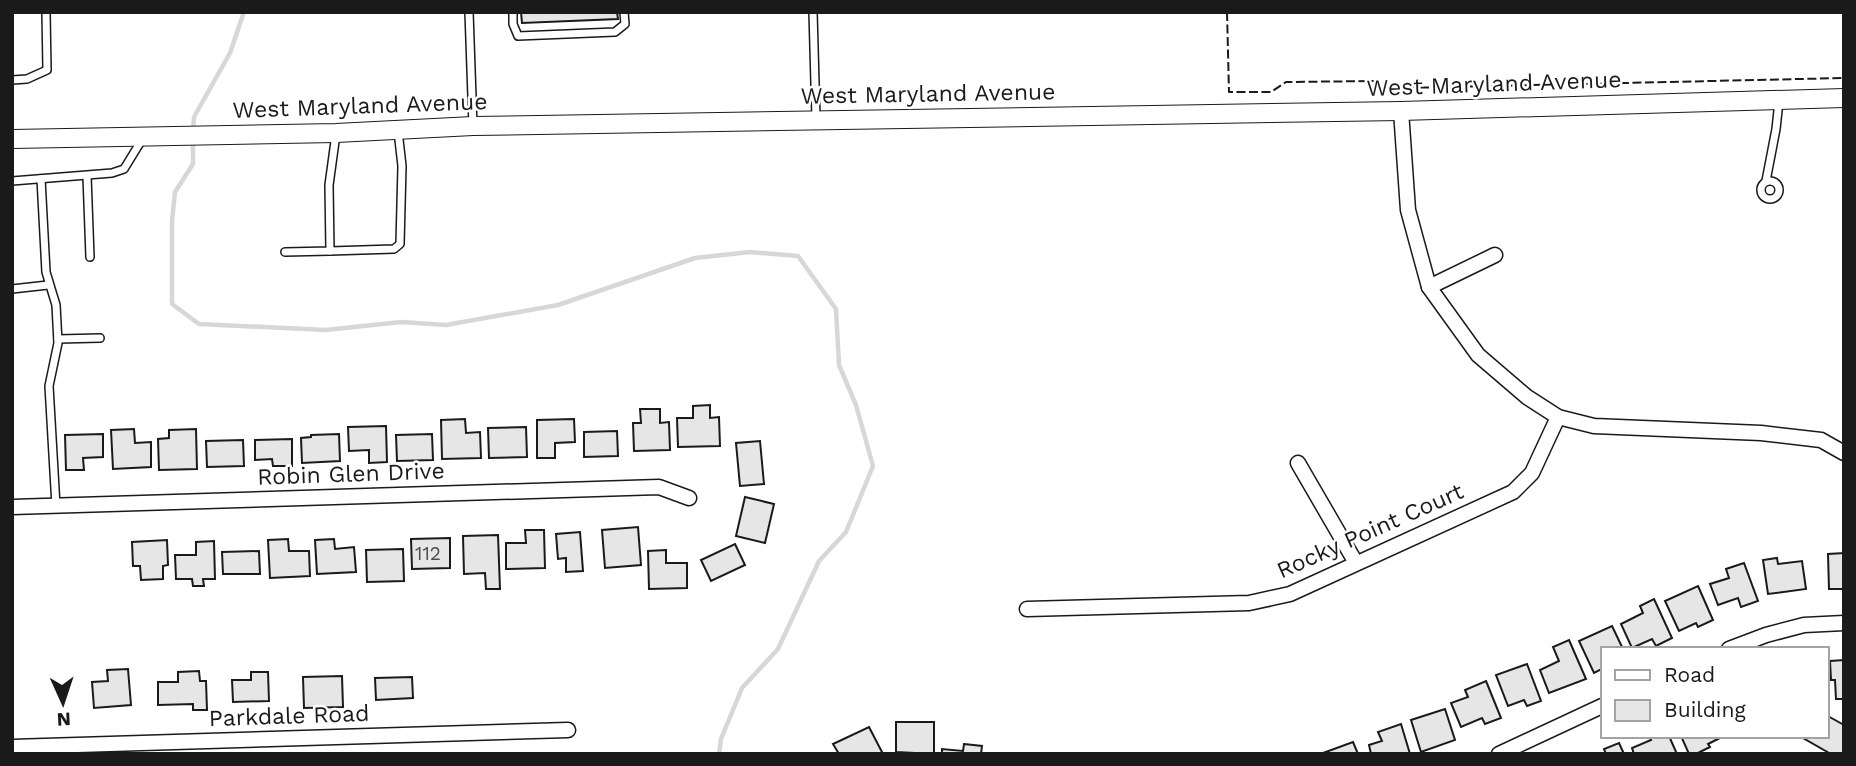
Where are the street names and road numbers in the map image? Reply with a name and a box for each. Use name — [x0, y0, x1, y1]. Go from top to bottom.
street label: West Maryland Avenue — [1366, 66, 1622, 102]
street label: West Maryland Avenue — [800, 78, 1056, 110]
street label: West Maryland Avenue — [232, 88, 488, 124]
street label: Robin Glen Drive — [257, 457, 445, 491]
street label: Rocky Point Court — [1273, 478, 1468, 584]
street label: Parkdale Road — [208, 700, 370, 732]

